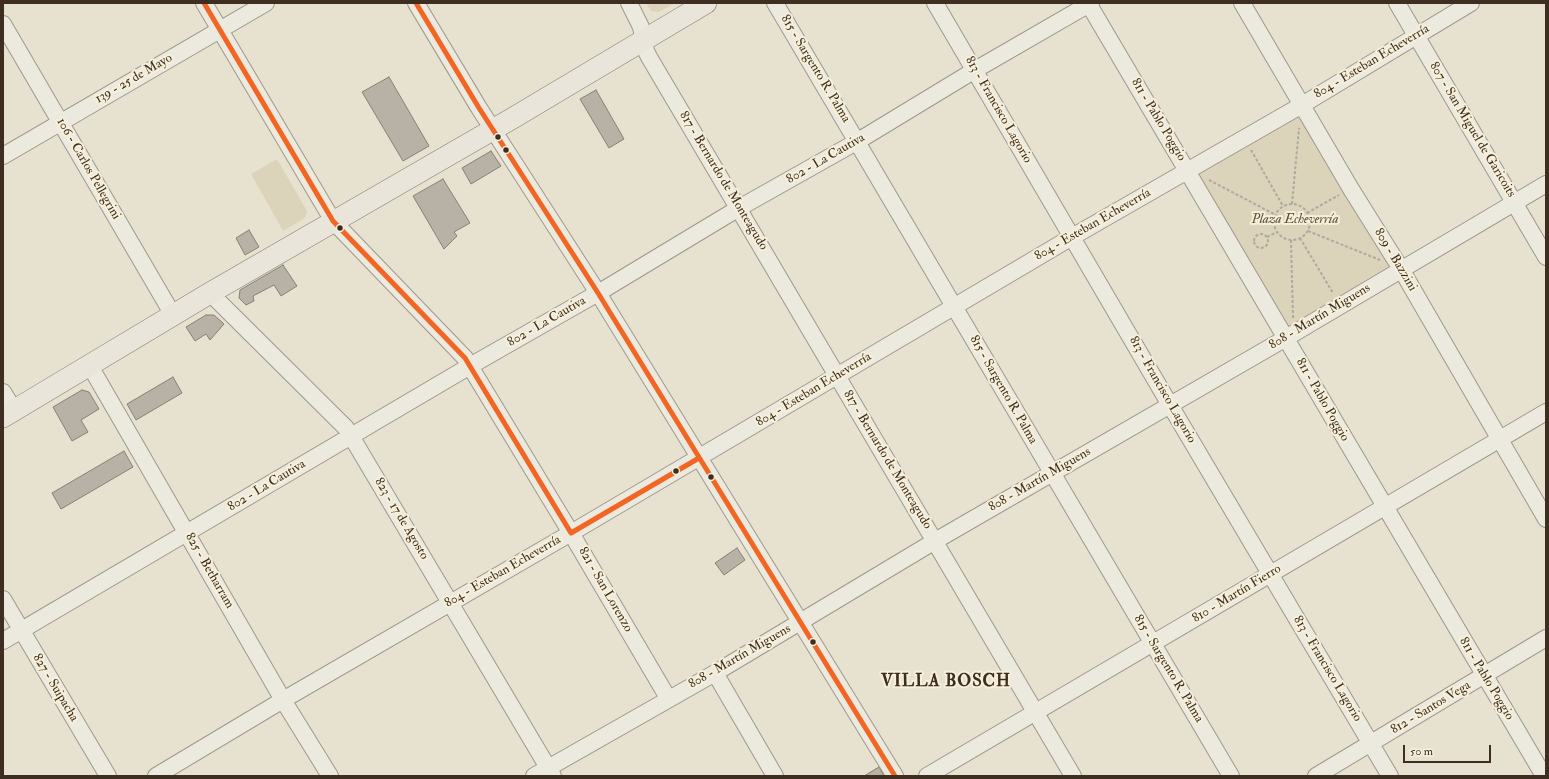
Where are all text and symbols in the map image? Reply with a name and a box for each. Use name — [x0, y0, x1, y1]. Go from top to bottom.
street label: 815 - Sargento R. Palma — [777, 12, 853, 126]
street label: 804 - Esteban Echeverría — [1312, 21, 1432, 103]
street label: 139 - 25 de Mayo — [93, 51, 175, 107]
street label: 813 - Francisco Lagorio — [961, 54, 1035, 166]
street label: 807 - San Miguel de Garicoits — [1425, 60, 1519, 200]
street label: 811 - Pablo Poggio — [1127, 76, 1189, 164]
street label: 817 - Bernardo de Monteagudo — [675, 109, 771, 253]
street label: 106 - Carlos Pellegrini — [53, 115, 123, 223]
street label: 802 - La Cautiva — [784, 130, 868, 188]
unlabelled marker — [493, 132, 503, 142]
unlabelled marker — [501, 145, 511, 155]
street label: 804 - Esteban Echeverría — [1032, 185, 1154, 265]
park label: Plaza Echeverría — [1252, 212, 1338, 228]
unlabelled marker — [335, 223, 345, 233]
street label: 809 - Bazzini — [1370, 226, 1420, 294]
street label: 808 - Martín Miguens — [1266, 281, 1374, 353]
street label: 802 - La Cautiva — [505, 293, 589, 351]
street label: 815 - Sargento R. Palma — [966, 333, 1040, 447]
street label: 813 - Francisco Lagorio — [1125, 334, 1199, 446]
street label: 804 - Esteban Echeverría — [754, 349, 874, 431]
street label: 811 - Pablo Poggio — [1292, 356, 1352, 444]
street label: 817 - Bernardo de Monteagudo — [839, 388, 935, 532]
street label: 808 - Martín Miguens — [986, 444, 1094, 516]
street label: 802 - La Cautiva — [225, 457, 309, 515]
unlabelled marker — [671, 466, 681, 476]
unlabelled marker — [706, 472, 716, 482]
street label: 823 - 17 de Agosto — [371, 475, 431, 563]
street label: 825 - Betharram — [181, 530, 237, 612]
street label: 804 - Esteban Echeverría — [442, 532, 564, 612]
street label: 821 - San Lorenzo — [574, 545, 636, 635]
street label: 810 - Martín Fierro — [1190, 561, 1284, 627]
street label: 815 - Sargento R. Palma — [1130, 612, 1206, 726]
street label: 813 - Francisco Lagorio — [1289, 613, 1365, 725]
street label: 808 - Martín Miguens — [686, 621, 794, 693]
street label: 811 - Pablo Poggio — [1455, 635, 1517, 723]
unlabelled marker — [808, 637, 818, 647]
street label: 827 - Suipacha — [29, 651, 81, 725]
district label: VILLA BOSCH — [881, 672, 1011, 692]
street label: 812 - Santos Vega — [1388, 678, 1474, 738]
scale bar — [1405, 737, 1493, 763]
text: 50 m — [1410, 744, 1433, 759]

